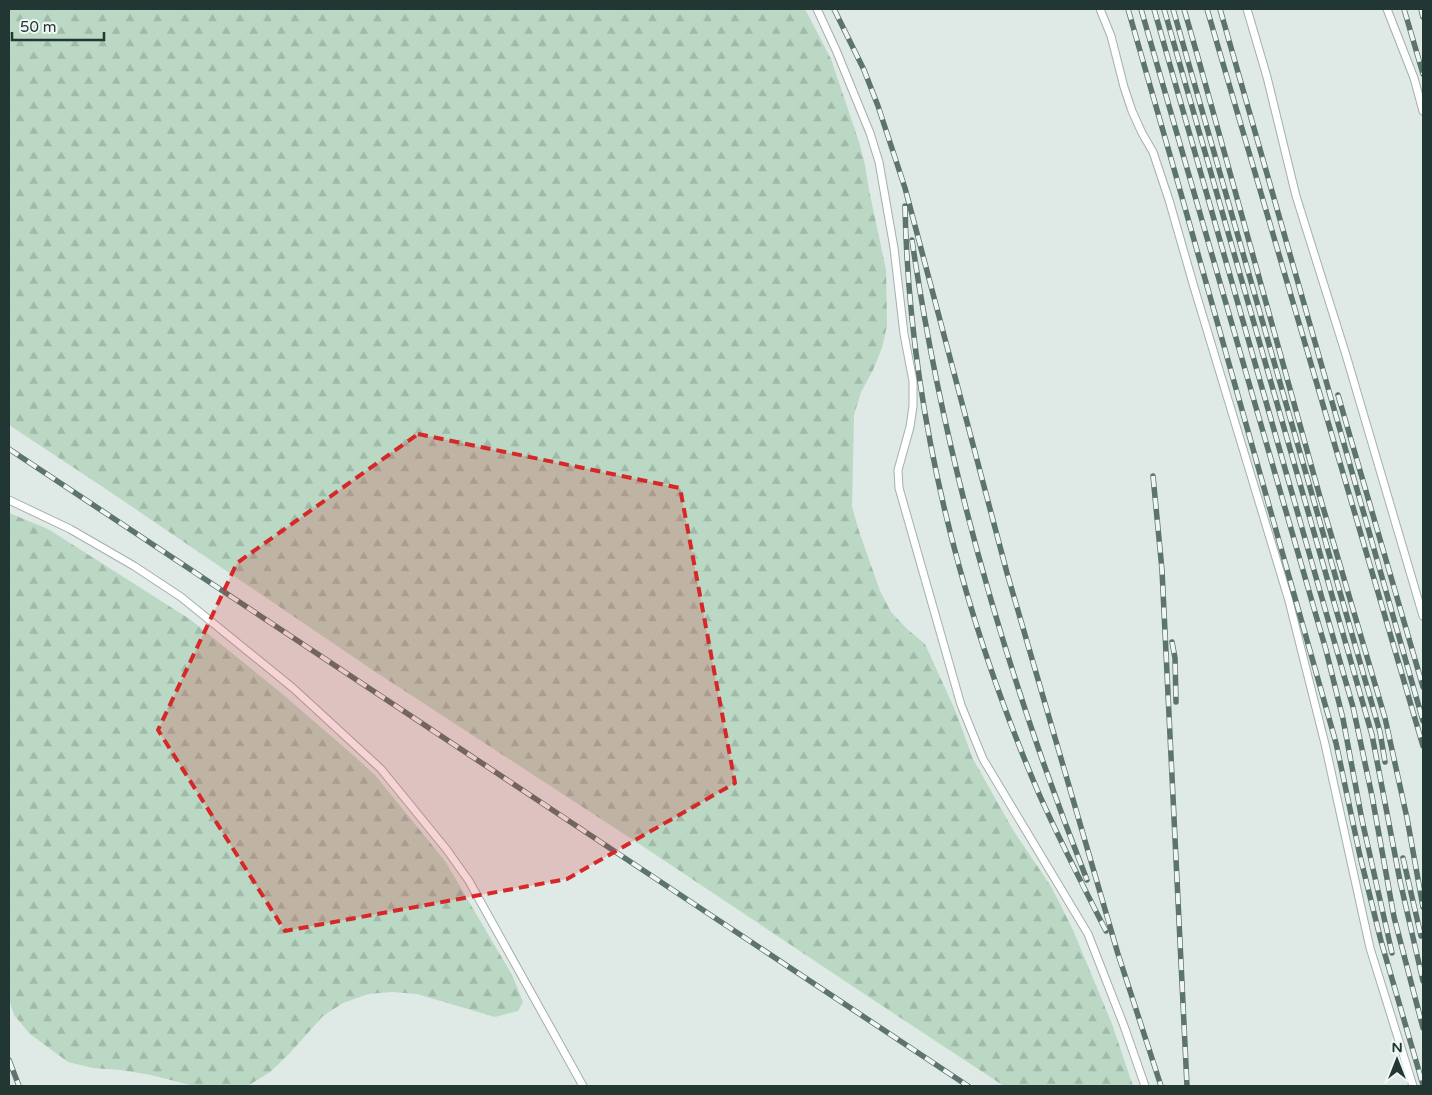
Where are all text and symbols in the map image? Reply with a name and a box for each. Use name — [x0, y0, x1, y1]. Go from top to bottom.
scale bar — [12, 10, 105, 42]
text: 50 m — [20, 18, 57, 36]
north arrow — [1372, 1035, 1422, 1085]
text: N — [1391, 1039, 1403, 1056]

